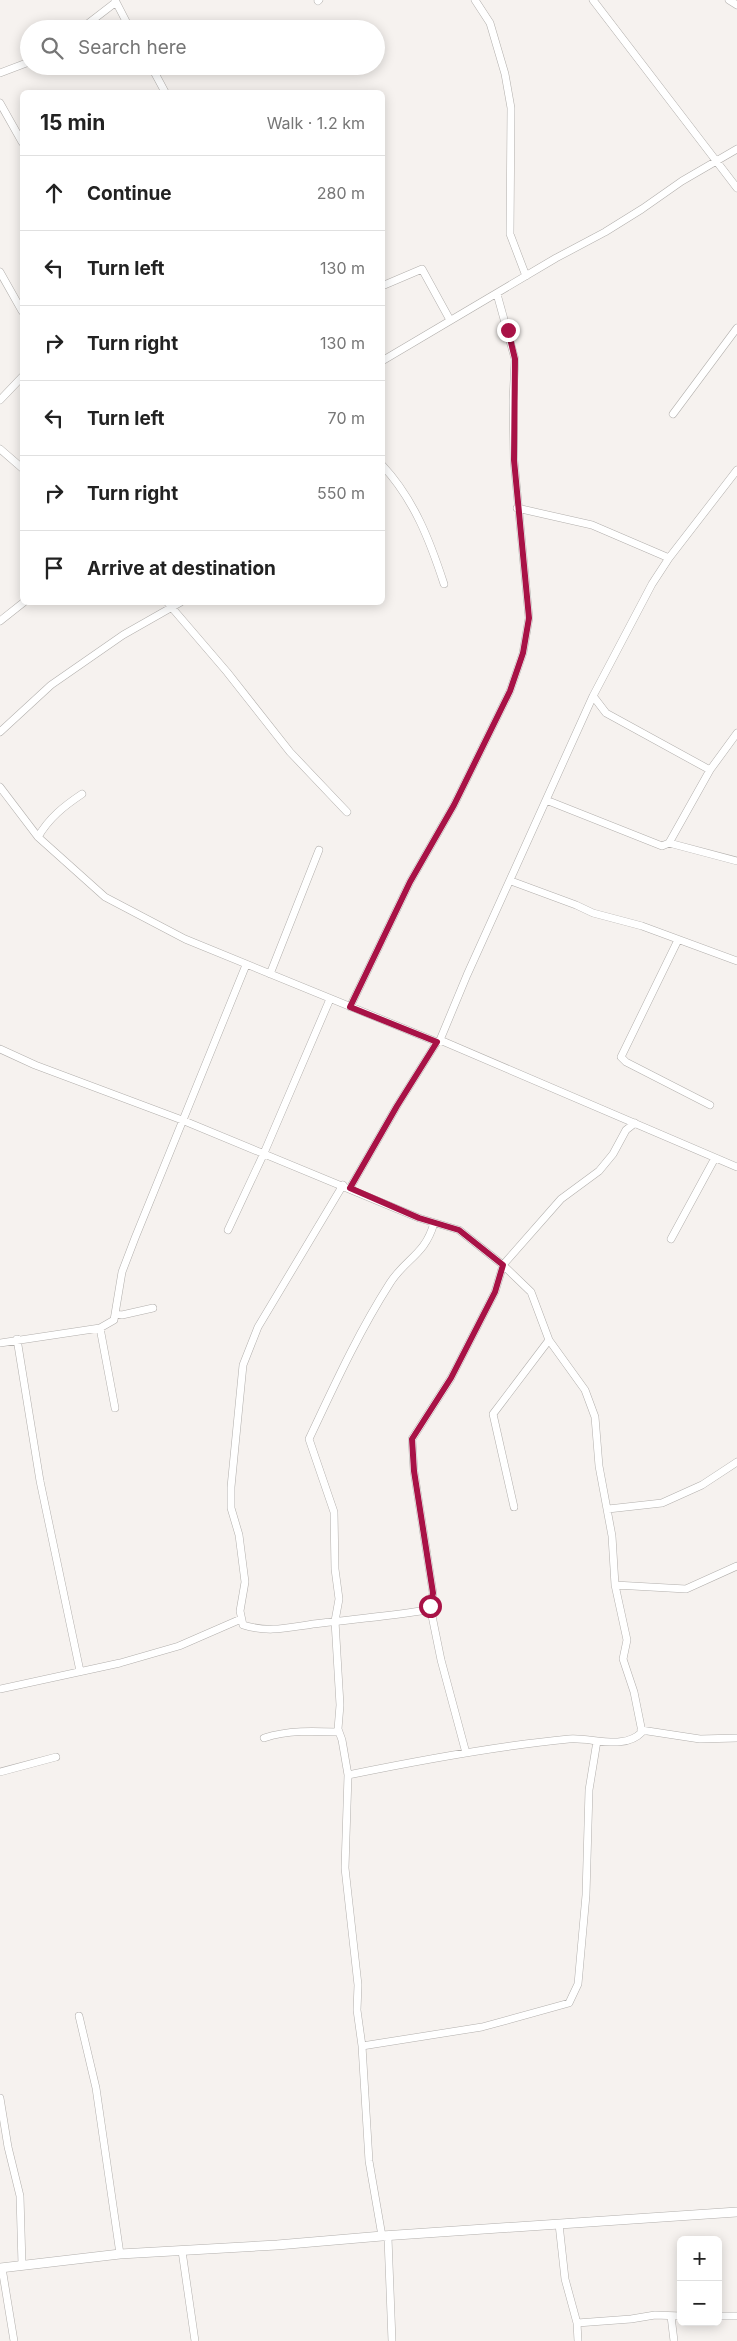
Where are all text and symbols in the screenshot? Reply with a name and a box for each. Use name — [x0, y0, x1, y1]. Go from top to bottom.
search box — [20, 20, 385, 75]
icon: search — [38, 34, 66, 62]
text: Search here — [78, 36, 187, 59]
text: 15 min — [40, 110, 105, 135]
text: Walk · 1.2 km — [267, 113, 365, 133]
icon: ahead — [40, 179, 68, 207]
text: Continue — [87, 182, 172, 205]
text: 280 m — [317, 183, 365, 203]
icon: left — [40, 254, 68, 282]
text: Turn left — [87, 257, 165, 280]
text: 130 m — [320, 258, 365, 278]
route end — [497, 319, 520, 342]
icon: right — [40, 329, 68, 357]
text: Turn right — [87, 332, 178, 355]
text: 130 m — [320, 333, 365, 353]
icon: left — [40, 404, 68, 432]
text: Turn left — [87, 407, 165, 430]
text: 70 m — [328, 408, 365, 428]
icon: right — [40, 479, 68, 507]
text: Turn right — [87, 482, 178, 505]
text: 550 m — [317, 483, 365, 503]
icon: arrive — [40, 554, 68, 582]
text: Arrive at destination — [87, 557, 276, 580]
route start — [419, 1595, 442, 1618]
map controls — [677, 2236, 722, 2326]
button: + — [677, 2236, 722, 2281]
button: − — [677, 2281, 722, 2326]

